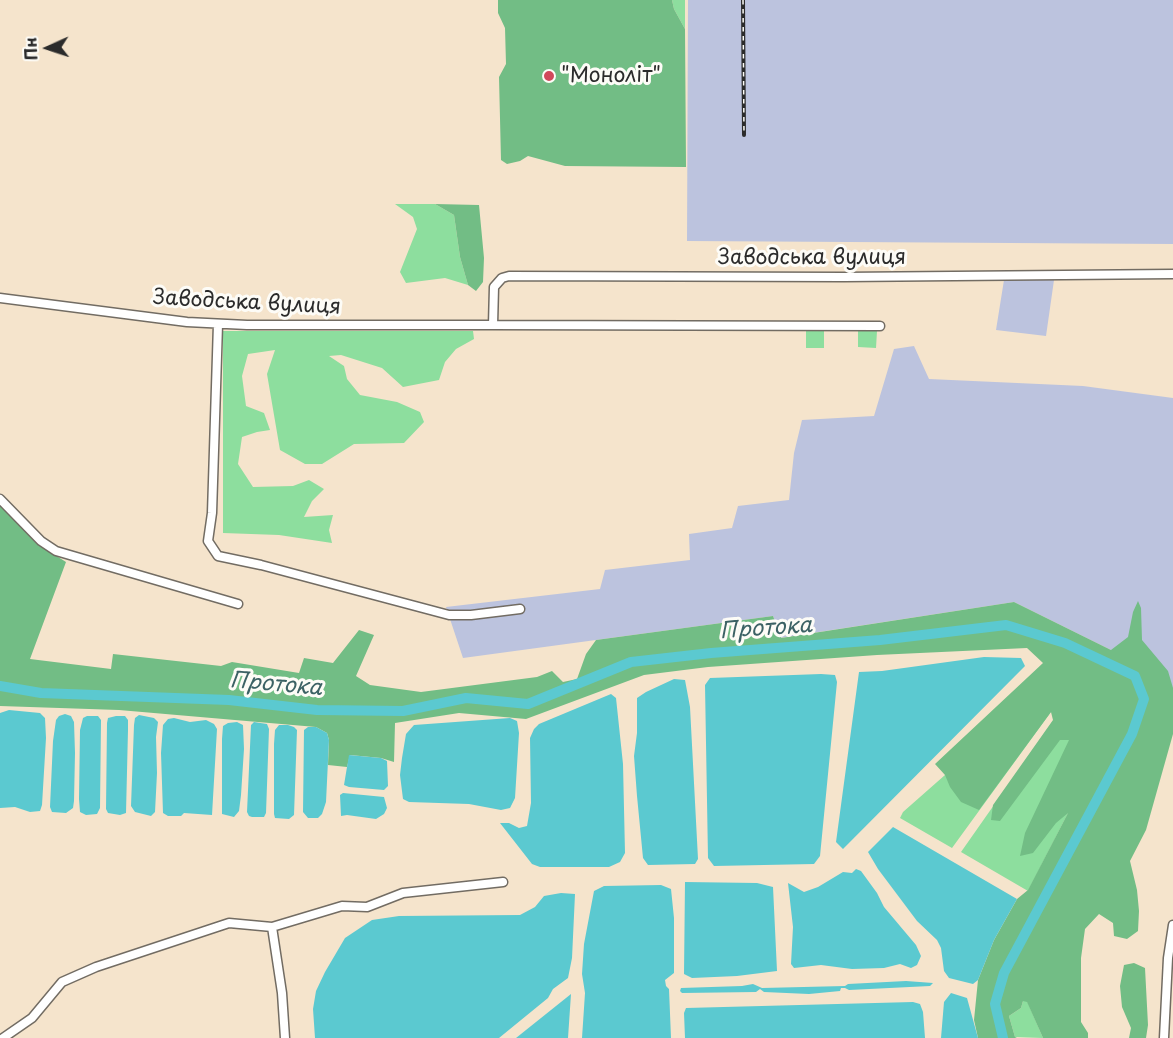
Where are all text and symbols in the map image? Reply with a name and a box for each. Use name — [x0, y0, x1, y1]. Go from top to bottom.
north arrow — [18, 18, 78, 78]
text: Пн — [17, 37, 43, 61]
place label: "Моноліт" — [561, 63, 661, 89]
marker: "Моноліт" — [542, 69, 556, 83]
street label: Заводська вулиця — [718, 245, 906, 271]
street label: Заводська вулиця — [152, 285, 342, 321]
water label: Протока — [719, 613, 813, 645]
water label: Протока — [229, 668, 323, 702]

